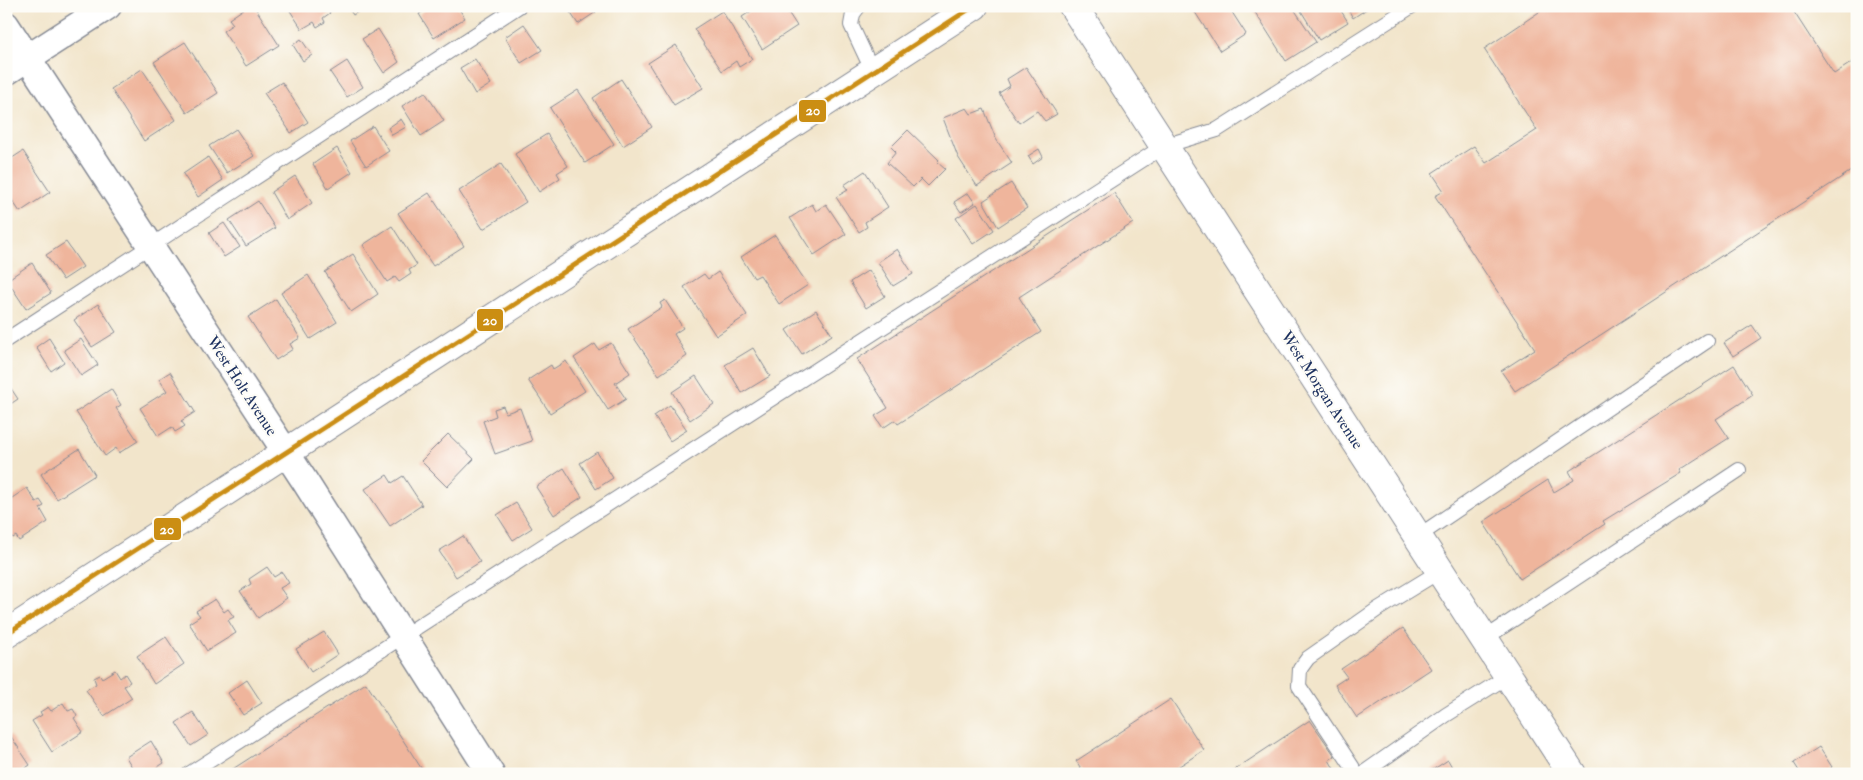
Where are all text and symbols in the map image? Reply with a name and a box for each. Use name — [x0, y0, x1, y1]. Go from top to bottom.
line badge: 20 — [798, 99, 827, 123]
text: 20 — [806, 102, 820, 119]
line badge: 20 — [476, 308, 504, 332]
text: 20 — [483, 312, 497, 329]
street label: West Morgan Avenue — [1276, 326, 1368, 453]
street label: West Holt Avenue — [202, 332, 282, 440]
line badge: 20 — [153, 517, 182, 541]
text: 20 — [160, 521, 174, 538]

